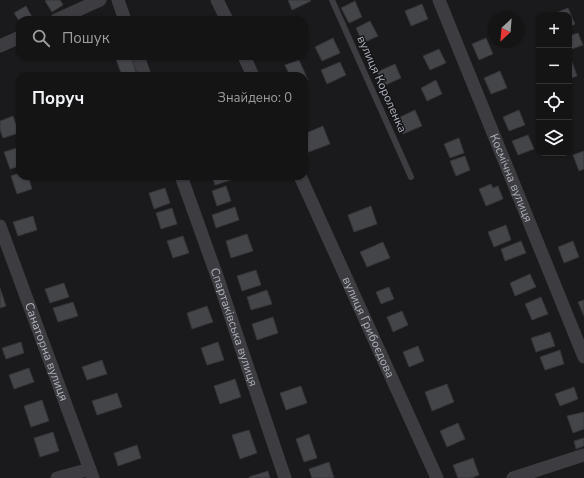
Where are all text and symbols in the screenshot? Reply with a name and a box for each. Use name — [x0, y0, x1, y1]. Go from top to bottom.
north arrow — [488, 12, 524, 48]
map controls — [536, 12, 572, 156]
button: + — [536, 12, 572, 48]
search box — [16, 16, 308, 60]
icon: search — [30, 27, 52, 49]
text: Пошук — [62, 28, 110, 48]
street label: вулиця Короленка — [353, 33, 411, 135]
button: − — [536, 48, 572, 84]
button: locate — [536, 84, 572, 120]
text: Поруч — [32, 87, 84, 110]
text: Знайдено: 0 — [218, 89, 292, 107]
button: layers — [536, 120, 572, 156]
street label: Космічна вулиця — [486, 131, 536, 225]
street label: Спартаківська вулиця — [207, 265, 262, 388]
street label: вулиця Грибоєдова — [339, 274, 398, 380]
street label: Санаторна вулиця — [21, 300, 72, 403]

